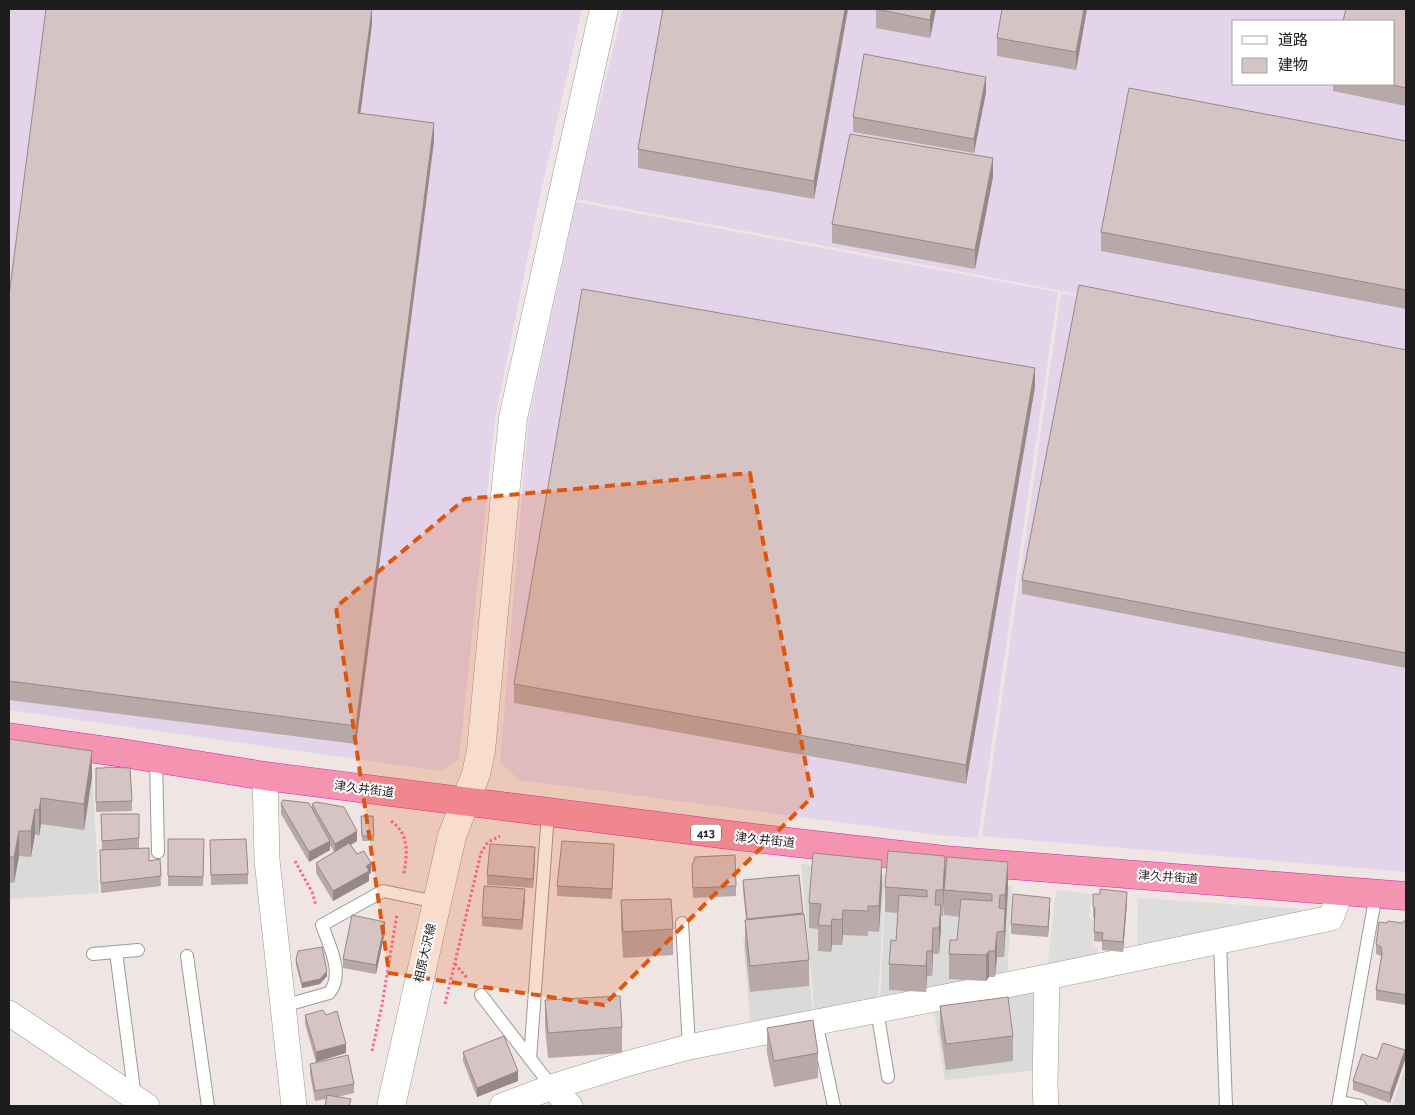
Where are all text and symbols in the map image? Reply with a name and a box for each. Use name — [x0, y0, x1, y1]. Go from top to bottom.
legend — [1232, 20, 1395, 85]
text: 道路 — [1278, 31, 1308, 49]
text: 建物 — [1278, 56, 1308, 74]
street label: 津久井街道 — [333, 778, 395, 800]
road number: 413 — [691, 824, 721, 841]
street label: 津久井街道 — [734, 830, 796, 850]
street label: 津久井街道 — [1138, 868, 1198, 886]
street label: 相原大沢線 — [411, 922, 439, 984]

